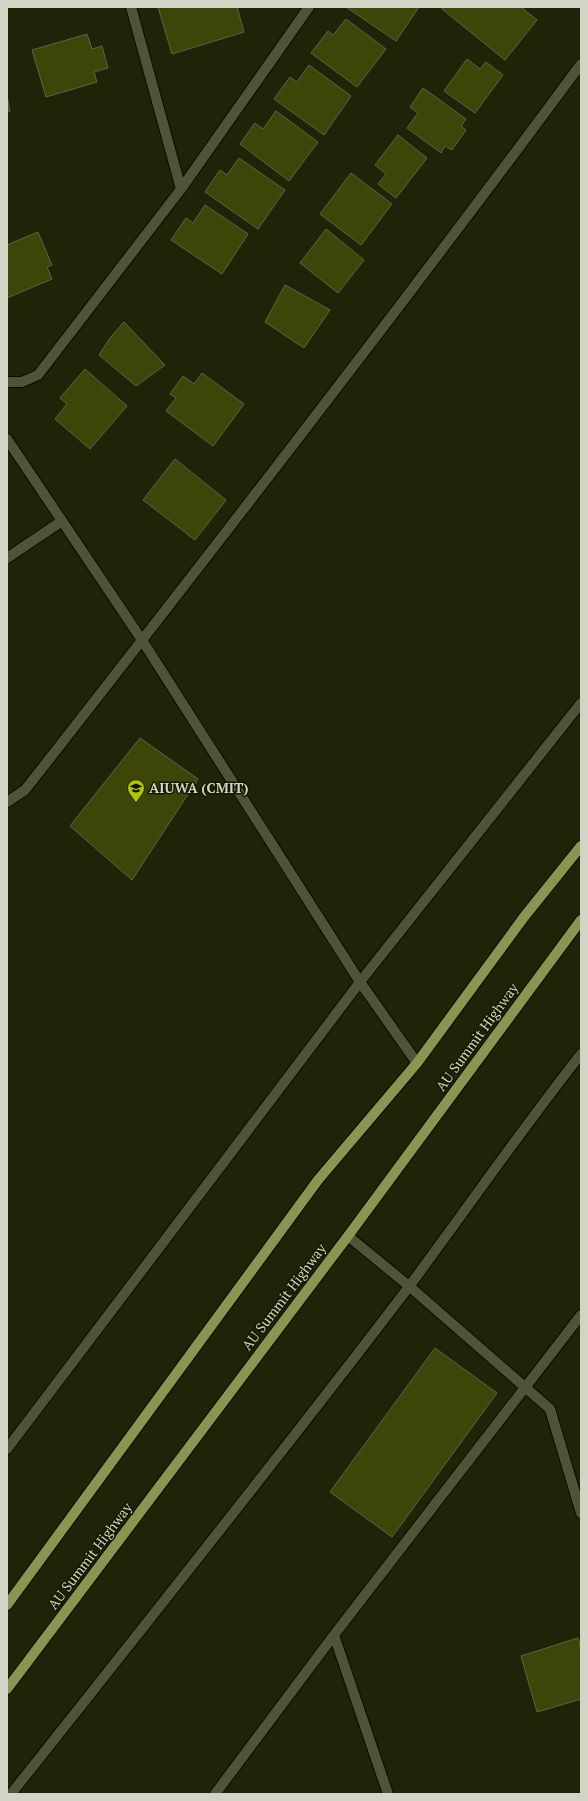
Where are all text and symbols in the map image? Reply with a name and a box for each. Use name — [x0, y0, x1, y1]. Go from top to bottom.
school or university icon: AIUWA (CMIT) — [126, 778, 146, 803]
place label: AIUWA (CMIT) — [149, 778, 249, 797]
street label: AU Summit Highway — [431, 978, 523, 1095]
street label: AU Summit Highway — [237, 1239, 331, 1354]
street label: AU Summit Highway — [43, 1498, 137, 1613]

